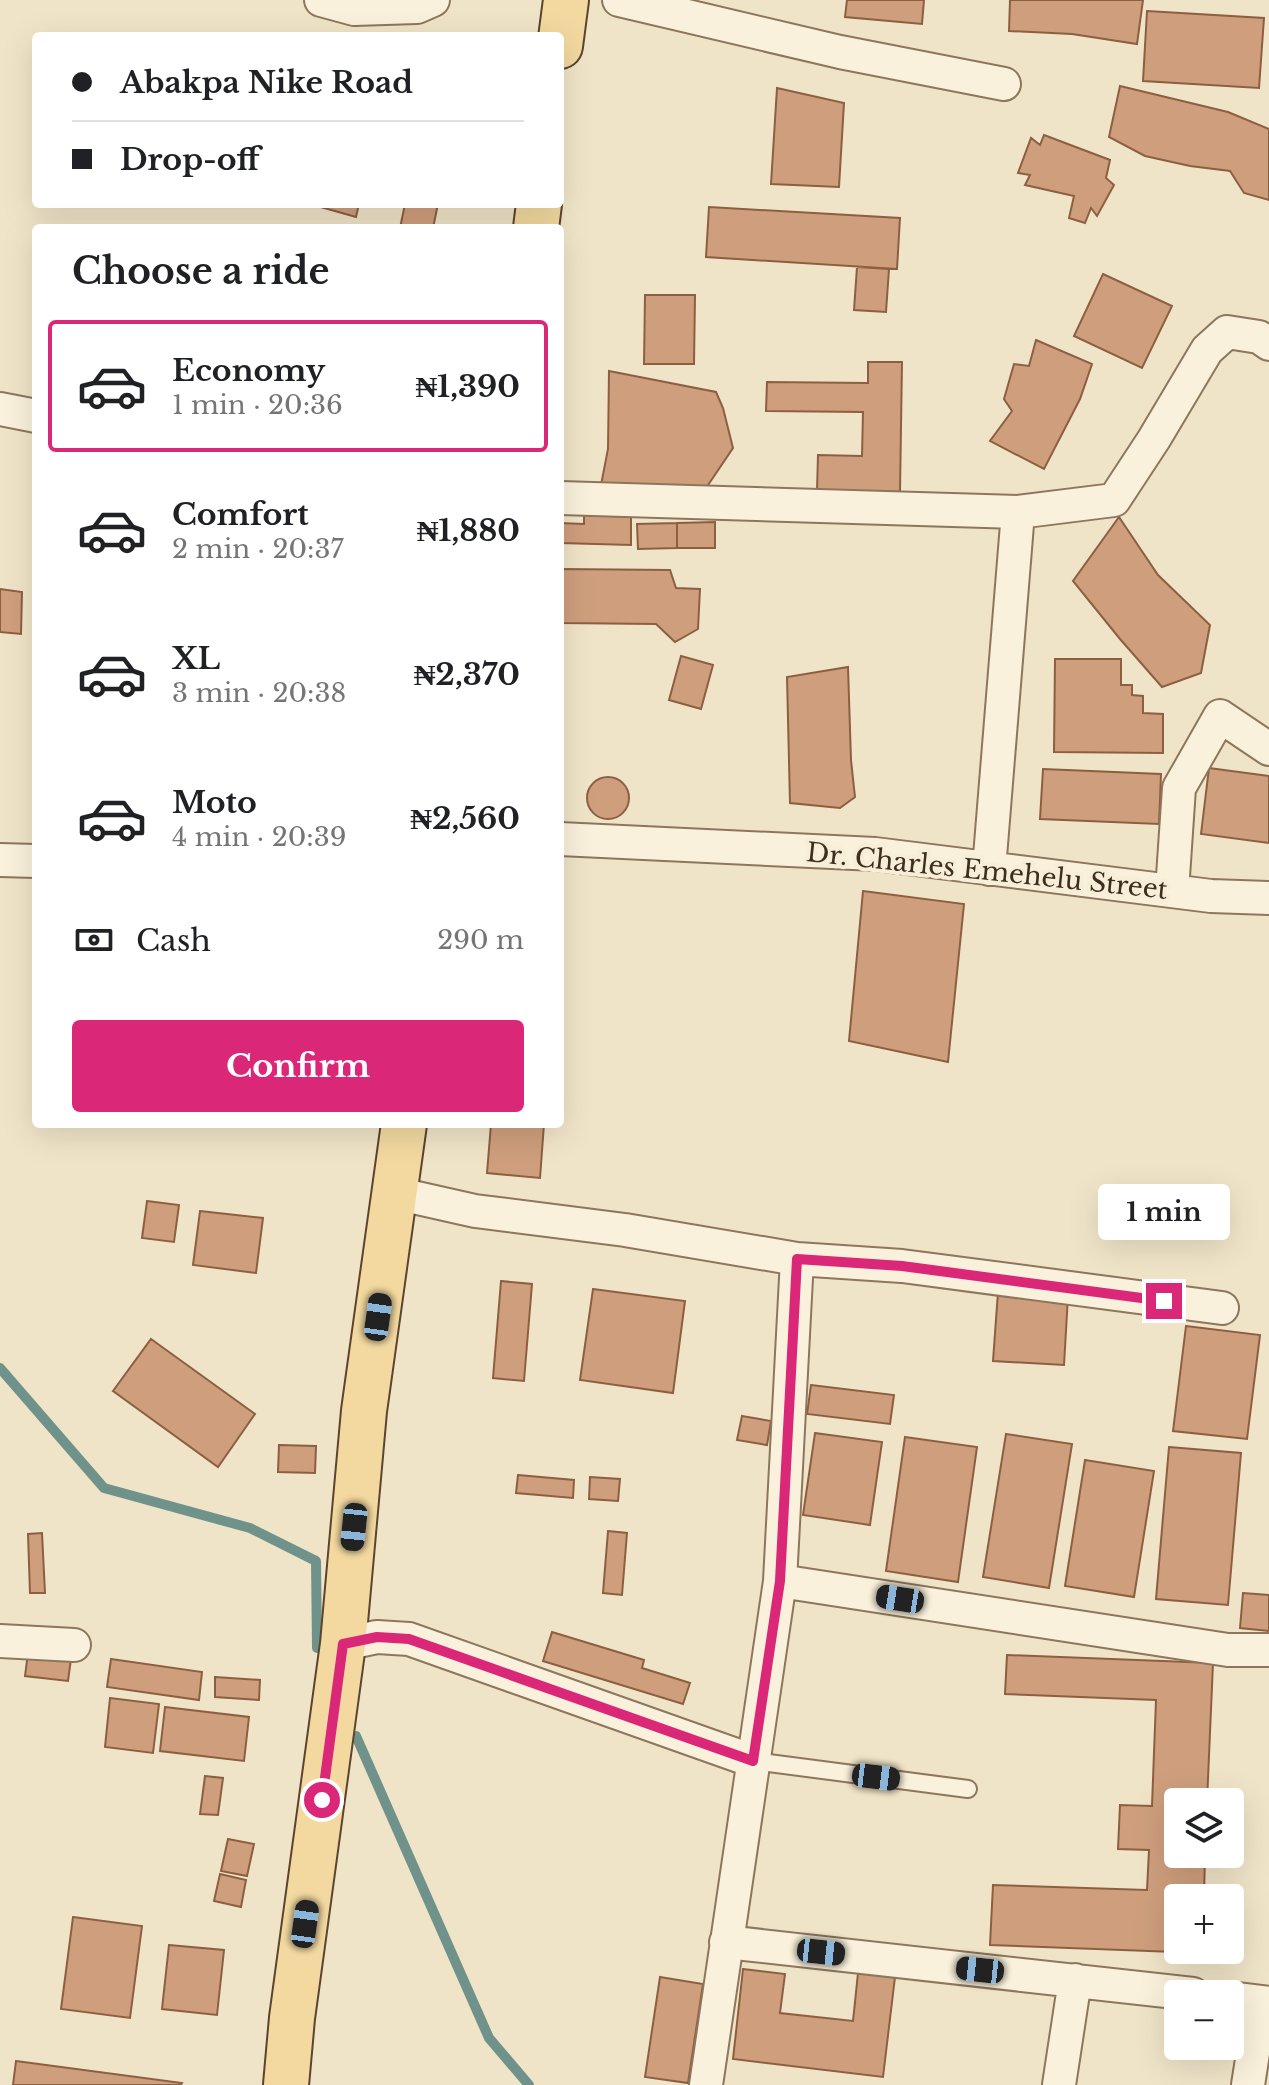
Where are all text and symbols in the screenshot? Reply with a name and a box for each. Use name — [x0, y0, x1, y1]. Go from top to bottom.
text: Abakpa Nike Road — [120, 64, 413, 101]
text: Drop-off — [120, 141, 260, 178]
text: Choose a ride — [72, 249, 329, 294]
icon: car — [76, 350, 148, 422]
text: Economy — [172, 352, 325, 389]
text: ₦1,390 — [415, 368, 520, 405]
text: 1 min · 20:36 — [172, 389, 343, 421]
icon: car — [76, 494, 148, 566]
text: Comfort — [172, 496, 309, 533]
text: ₦1,880 — [417, 512, 520, 549]
text: 2 min · 20:37 — [172, 533, 344, 565]
icon: car — [76, 638, 148, 710]
text: XL — [172, 640, 220, 677]
text: ₦2,370 — [414, 656, 520, 693]
text: 3 min · 20:38 — [172, 677, 346, 709]
icon: car — [76, 782, 148, 854]
text: Moto — [172, 784, 257, 821]
text: ₦2,560 — [410, 800, 520, 837]
text: 4 min · 20:39 — [172, 821, 346, 853]
street label: Dr. Charles Emehelu Street — [805, 836, 1169, 906]
icon: cash — [72, 918, 116, 962]
text: Cash — [136, 922, 211, 959]
text: 290 m — [437, 924, 524, 956]
button: Confirm — [72, 1020, 524, 1112]
callout: 1 min — [1098, 1185, 1230, 1241]
text: 1 min — [1126, 1196, 1202, 1228]
route end — [1146, 1283, 1182, 1319]
car — [363, 1292, 393, 1342]
car — [340, 1502, 368, 1552]
car — [874, 1583, 926, 1615]
car — [851, 1762, 901, 1792]
route start — [304, 1782, 340, 1818]
map controls — [1164, 1788, 1244, 2060]
button: layers — [1164, 1788, 1244, 1868]
button: + — [1164, 1884, 1244, 1964]
car — [290, 1899, 320, 1949]
car — [796, 1938, 846, 1966]
car — [955, 1956, 1005, 1984]
button: − — [1164, 1980, 1244, 2060]

